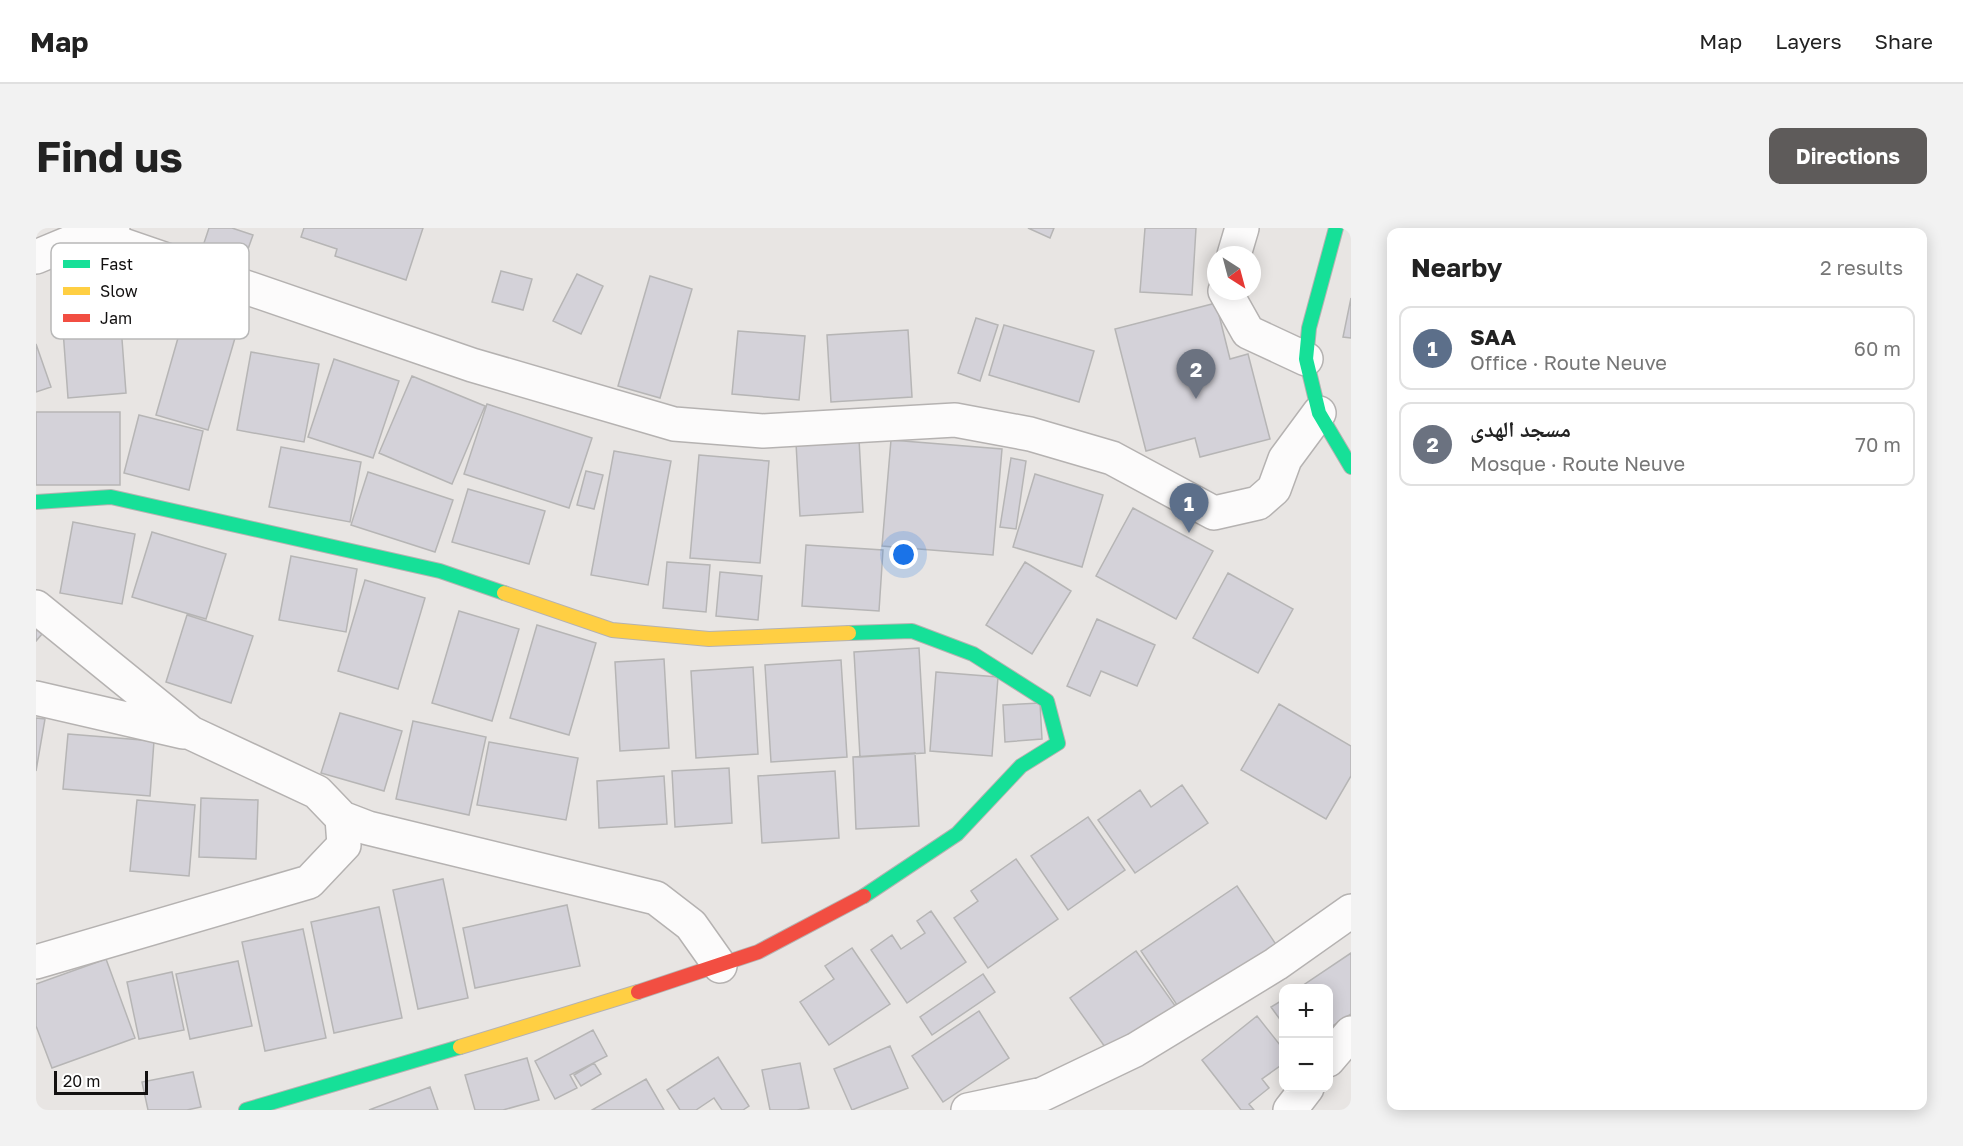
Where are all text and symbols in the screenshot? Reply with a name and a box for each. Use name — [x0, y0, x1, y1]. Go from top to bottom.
text: Map — [30, 25, 88, 58]
text: Map — [1699, 28, 1742, 54]
text: Layers — [1775, 28, 1842, 54]
text: Share — [1875, 28, 1933, 54]
button: Directions — [1769, 128, 1927, 184]
text: Find us — [36, 131, 183, 181]
legend — [51, 243, 249, 339]
north arrow — [1207, 246, 1261, 300]
text: Nearby — [1411, 252, 1502, 283]
text: Fast — [100, 254, 133, 274]
text: 2 results — [1820, 255, 1903, 279]
text: Slow — [100, 281, 138, 301]
text: Jam — [100, 308, 132, 328]
text: SAA — [1470, 323, 1516, 350]
text: 1 — [1427, 336, 1438, 360]
text: 60 m — [1854, 336, 1901, 360]
pin: 2 — [1176, 350, 1216, 399]
text: Office · Route Neuve — [1470, 350, 1667, 374]
text: مسجد الهدى — [1470, 415, 1571, 442]
text: 2 — [1426, 432, 1439, 456]
text: 70 m — [1855, 432, 1901, 456]
text: Mosque · Route Neuve — [1470, 451, 1685, 475]
pin: 1 — [1170, 484, 1208, 533]
your location — [889, 540, 918, 569]
map controls — [1279, 984, 1333, 1092]
button: + — [1279, 984, 1333, 1038]
button: − — [1279, 1038, 1333, 1092]
scale bar — [54, 1068, 148, 1096]
text: 20 m — [63, 1071, 100, 1091]

